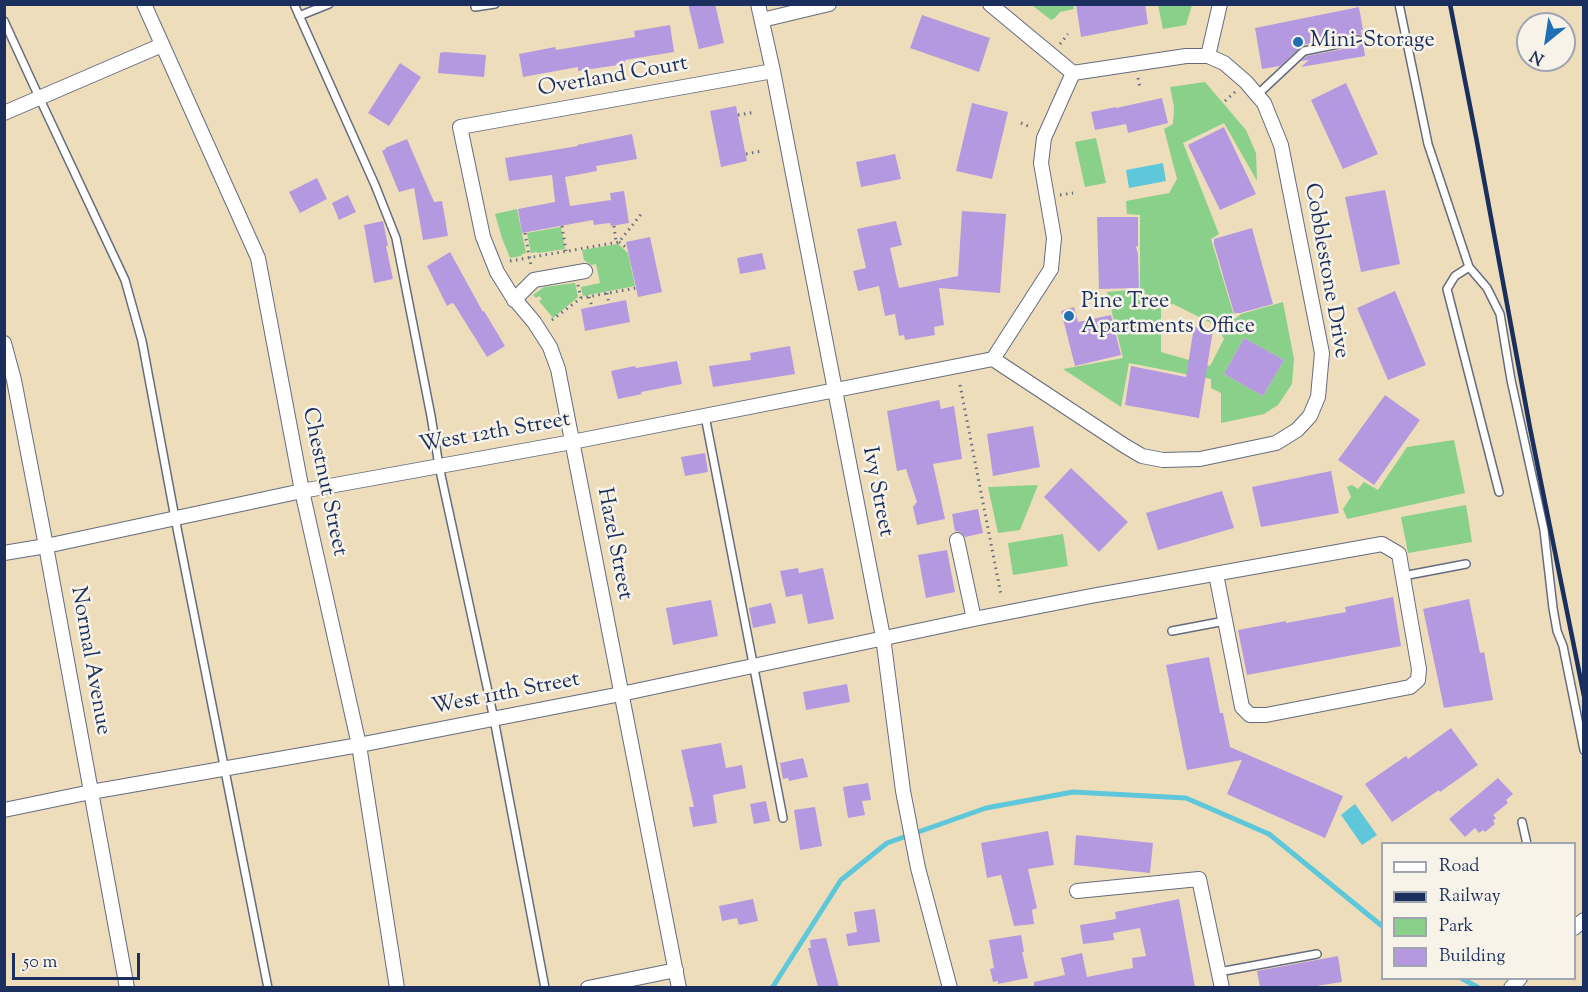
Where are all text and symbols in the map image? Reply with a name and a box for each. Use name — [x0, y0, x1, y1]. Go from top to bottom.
north arrow — [1516, 12, 1576, 72]
place label: Mini-Storage — [1310, 29, 1435, 55]
marker: Mini-Storage — [1291, 35, 1305, 49]
text: N — [1526, 43, 1549, 69]
street label: Overland Court — [536, 52, 690, 104]
street label: Cobblestone Drive — [1297, 181, 1353, 361]
place label: Pine Tree Apartments Office — [1081, 290, 1255, 342]
marker: Pine Tree Apartments Office — [1062, 309, 1076, 323]
street label: Chestnut Street — [294, 405, 352, 559]
street label: West 12th Street — [417, 408, 573, 460]
street label: Ivy Street — [854, 445, 898, 539]
street label: Hazel Street — [589, 486, 637, 602]
street label: Normal Avenue — [63, 585, 115, 737]
street label: West 11th Street — [430, 668, 582, 722]
legend — [1381, 842, 1576, 980]
text: Road — [1439, 854, 1479, 880]
text: Railway — [1439, 884, 1501, 910]
text: Park — [1439, 914, 1473, 940]
scale bar — [15, 941, 142, 979]
text: Building — [1439, 944, 1505, 970]
text: 50 m — [23, 950, 57, 976]

